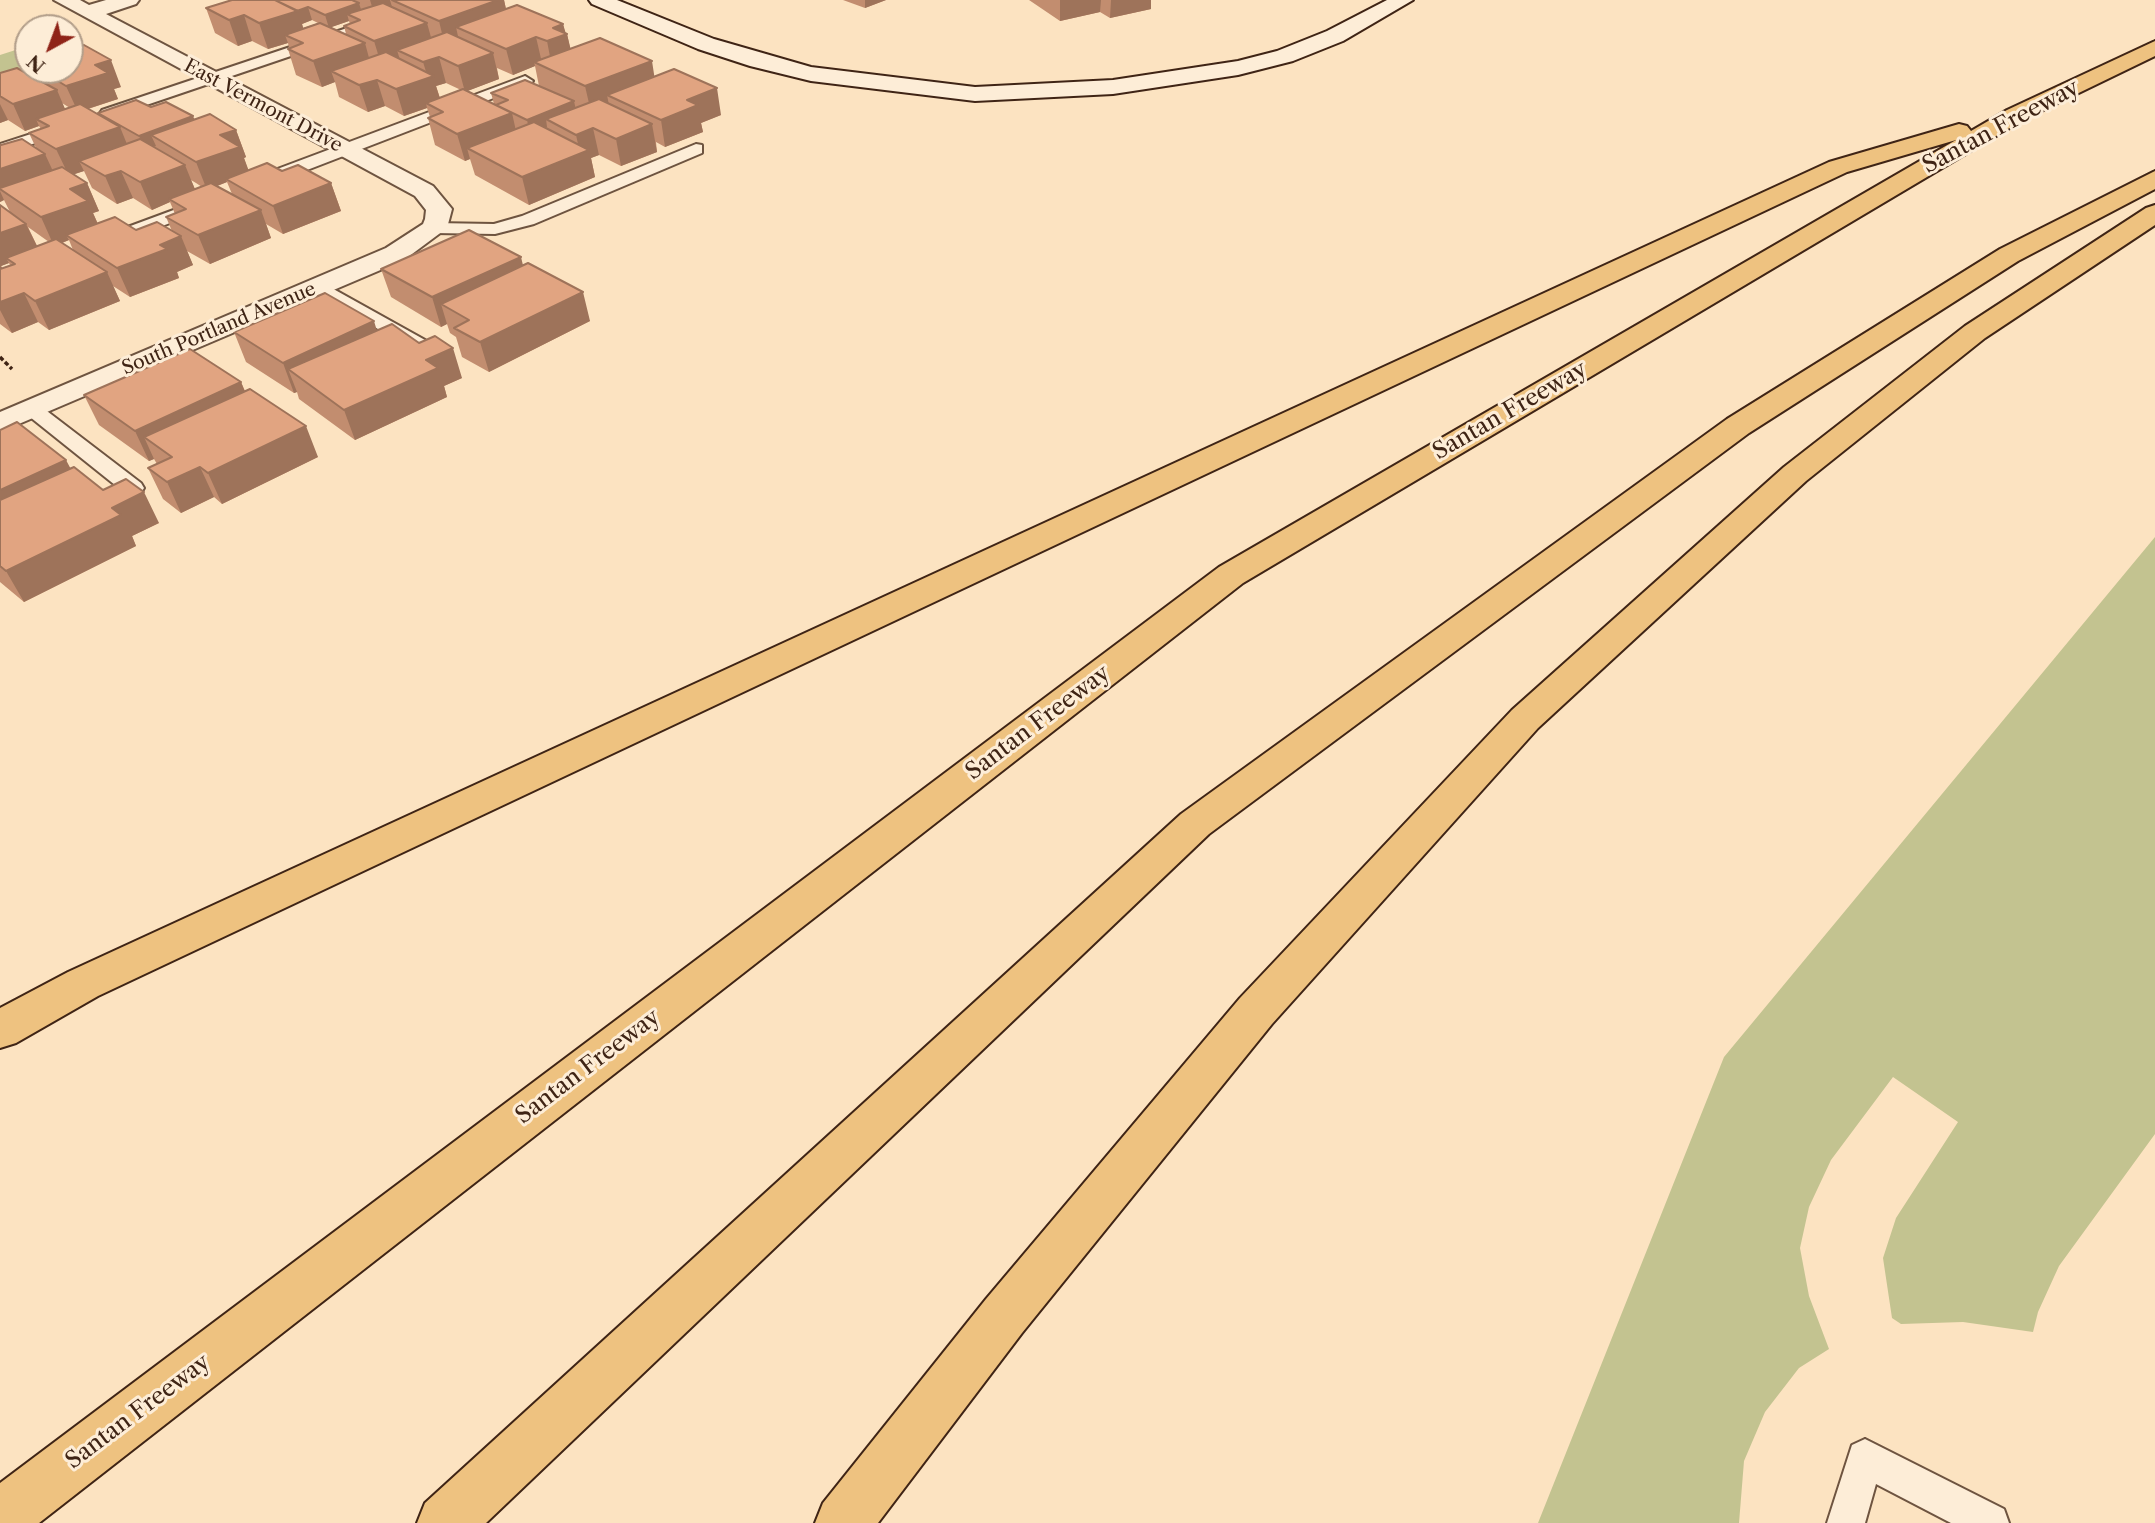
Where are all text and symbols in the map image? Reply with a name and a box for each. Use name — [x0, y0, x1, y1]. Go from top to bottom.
north arrow — [14, 14, 84, 84]
text: N — [22, 50, 50, 78]
street label: East Vermont Drive — [180, 55, 346, 157]
street label: Santan Freeway — [1918, 74, 2084, 180]
street label: South Portland Avenue — [119, 278, 319, 380]
street label: Santan Freeway — [1428, 356, 1592, 466]
street label: Santan Freeway — [960, 660, 1116, 786]
street label: Santan Freeway — [510, 1004, 666, 1130]
street label: Santan Freeway — [60, 1349, 216, 1475]

